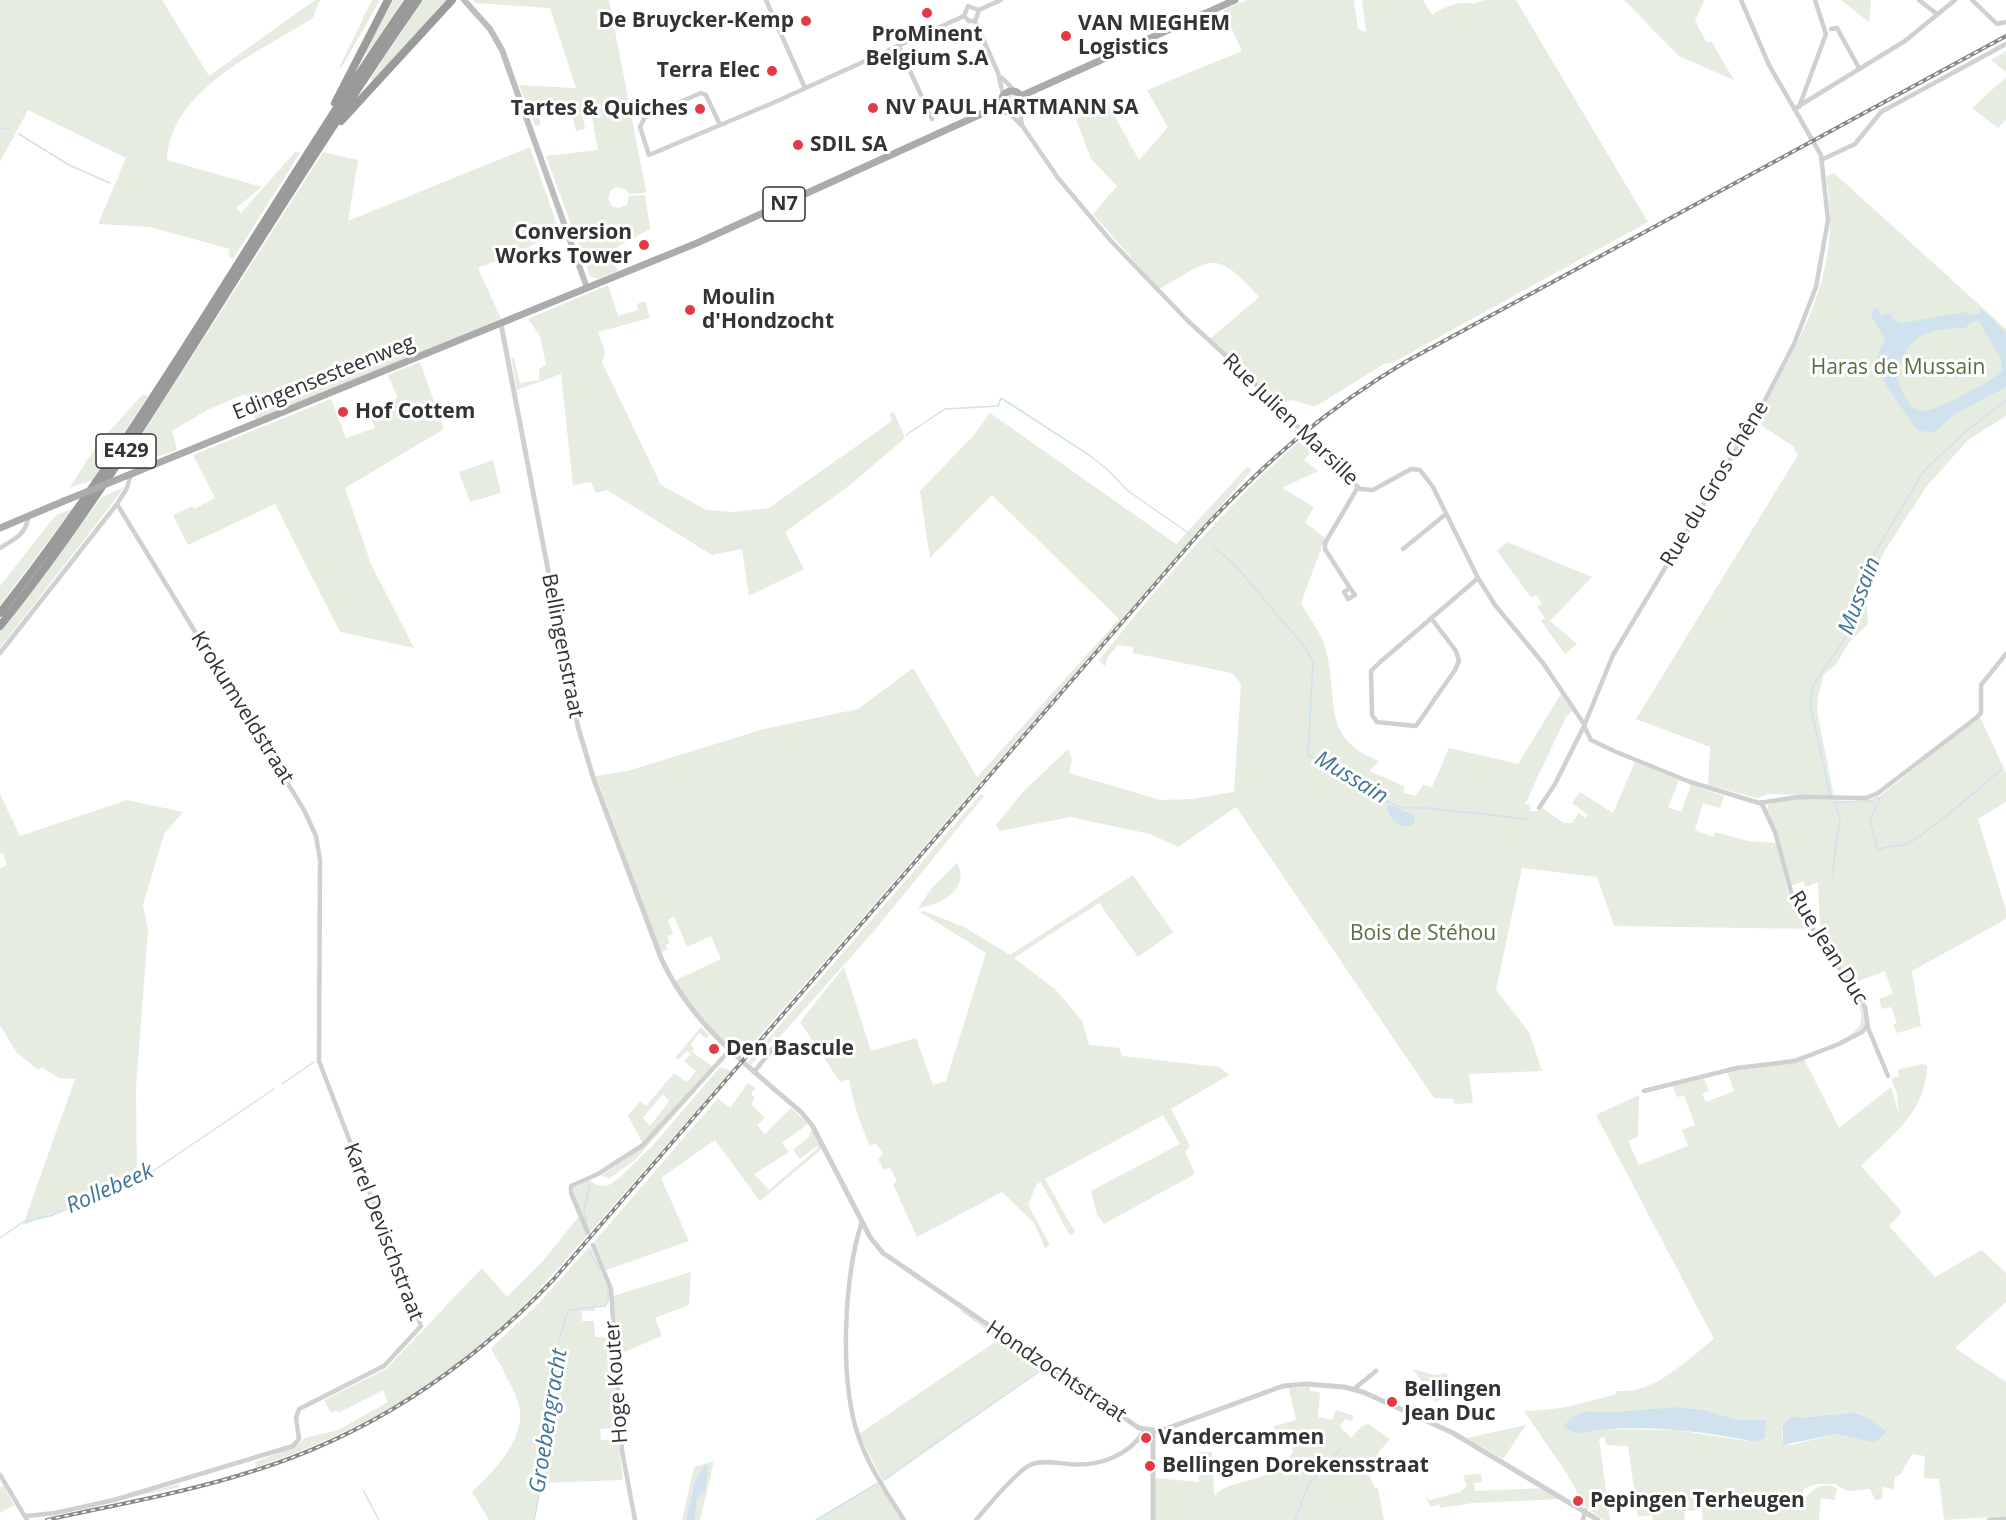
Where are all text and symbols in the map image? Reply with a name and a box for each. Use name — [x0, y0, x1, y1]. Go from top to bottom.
marker: ProMinent Belgium S.A — [920, 6, 934, 20]
place label: De Bruycker-Kemp — [598, 8, 794, 34]
place label: VAN MIEGHEM Logistics — [1078, 11, 1230, 61]
marker: De Bruycker-Kemp — [799, 14, 813, 28]
place label: ProMinent Belgium S.A — [865, 22, 989, 72]
marker: VAN MIEGHEM Logistics — [1059, 29, 1073, 43]
place label: Terra Elec — [657, 58, 760, 84]
marker: Terra Elec — [765, 64, 779, 78]
place label: NV PAUL HARTMANN SA — [885, 95, 1139, 121]
place label: Tartes & Quiches — [511, 96, 688, 122]
marker: NV PAUL HARTMANN SA — [866, 101, 880, 115]
marker: Tartes & Quiches — [693, 102, 707, 116]
place label: SDIL SA — [810, 132, 887, 158]
marker: SDIL SA — [791, 138, 805, 152]
road number: N7 — [763, 187, 805, 221]
place label: Conversion Works Tower — [495, 220, 632, 270]
marker: Conversion Works Tower — [637, 238, 651, 252]
place label: Moulin d'Hondzocht — [702, 285, 834, 335]
marker: Moulin d'Hondzocht — [683, 303, 697, 317]
street label: Edingensesteenweg — [229, 330, 419, 426]
street label: Rue Julien Marsille — [1217, 349, 1363, 491]
park label: Haras de Mussain — [1811, 355, 1985, 381]
street label: Rue du Gros Chêne — [1656, 397, 1774, 571]
place label: Hof Cottem — [355, 399, 475, 425]
marker: Hof Cottem — [336, 405, 350, 419]
road number: E429 — [96, 434, 156, 468]
water label: Mussain — [1833, 554, 1887, 638]
street label: Bellingenstraat — [536, 571, 588, 721]
street label: Krokumveldstraat — [185, 627, 299, 789]
water label: Mussain — [1310, 746, 1392, 810]
street label: Rue Jean Duc — [1783, 887, 1873, 1009]
park label: Bois de Stéhou — [1350, 921, 1496, 947]
place label: Den Bascule — [726, 1036, 854, 1062]
marker: Den Bascule — [707, 1042, 721, 1056]
street label: Karel Devischstraat — [337, 1140, 429, 1324]
water label: Rollebeek — [62, 1158, 158, 1220]
street label: Hondzochtstraat — [981, 1316, 1131, 1428]
street label: Hoge Kouter — [600, 1320, 634, 1444]
water label: Groebengracht — [525, 1347, 573, 1495]
place label: Bellingen Jean Duc — [1404, 1377, 1502, 1427]
marker: Bellingen Jean Duc — [1385, 1395, 1399, 1409]
place label: Vandercammen — [1158, 1425, 1324, 1451]
marker: Vandercammen — [1139, 1431, 1153, 1445]
place label: Bellingen Dorekensstraat — [1162, 1453, 1429, 1479]
marker: Bellingen Dorekensstraat — [1143, 1459, 1157, 1473]
place label: Pepingen Terheugen — [1590, 1488, 1805, 1514]
marker: Pepingen Terheugen — [1571, 1494, 1585, 1508]

